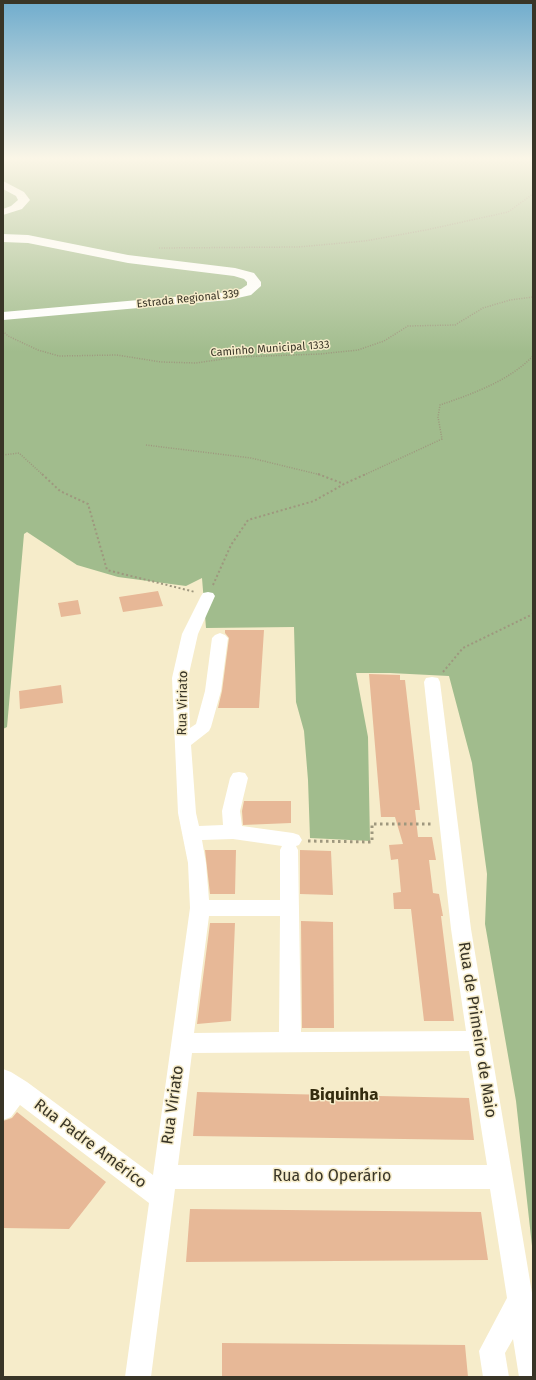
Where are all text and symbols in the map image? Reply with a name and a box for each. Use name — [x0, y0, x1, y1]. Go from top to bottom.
street label: Estrada Regional 339 — [136, 287, 240, 311]
street label: Caminho Municipal 1333 — [210, 338, 330, 360]
street label: Rua Viriato — [175, 671, 191, 735]
street label: Rua de Primeiro de Maio — [454, 941, 500, 1119]
street label: Rua Viriato — [158, 1064, 188, 1146]
district label: Biquinha — [310, 1085, 378, 1105]
street label: Rua Padre Américo — [30, 1095, 150, 1193]
street label: Rua do Operário — [273, 1167, 391, 1187]

